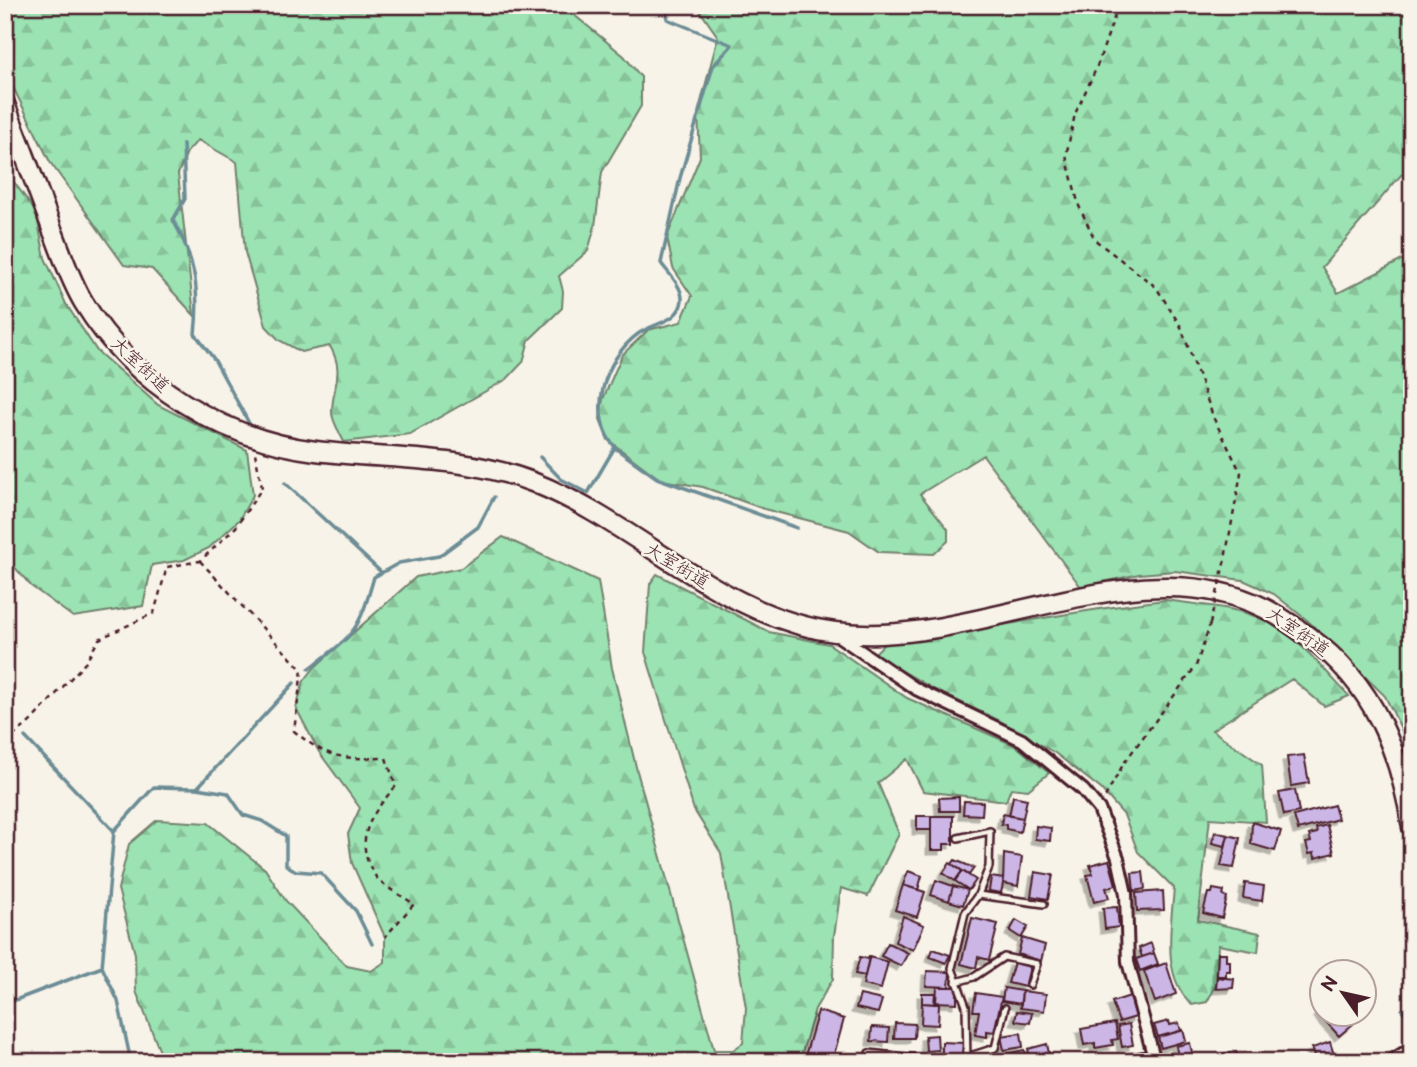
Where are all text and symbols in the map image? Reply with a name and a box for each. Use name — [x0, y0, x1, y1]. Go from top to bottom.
street label: 大室街道 — [107, 333, 173, 397]
street label: 大室街道 — [641, 538, 713, 594]
street label: 大室街道 — [1262, 603, 1334, 661]
north arrow — [1308, 958, 1378, 1028]
text: N — [1317, 972, 1344, 997]

